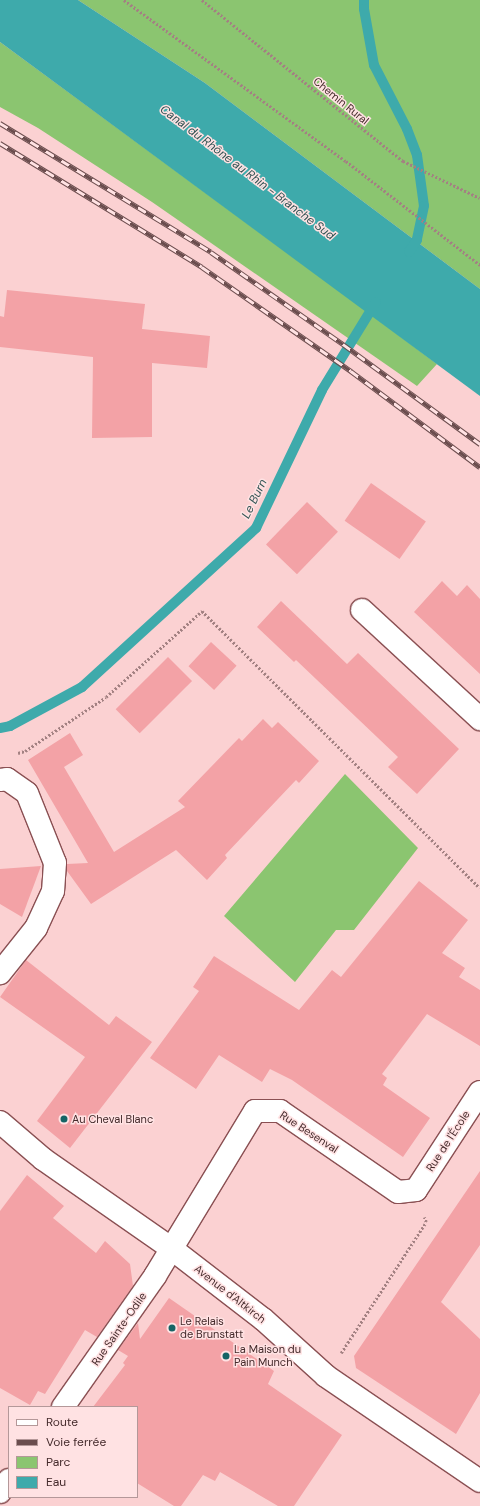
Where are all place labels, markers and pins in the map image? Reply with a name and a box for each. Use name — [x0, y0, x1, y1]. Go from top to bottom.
place label: Au Cheval Blanc — [72, 1112, 153, 1126]
marker: Au Cheval Blanc — [59, 1114, 69, 1124]
place label: Le Relais de Brunstatt — [180, 1315, 243, 1341]
marker: Le Relais de Brunstatt — [167, 1323, 177, 1333]
place label: La Maison du Pain Munch — [234, 1343, 301, 1369]
marker: La Maison du Pain Munch — [221, 1351, 231, 1361]

